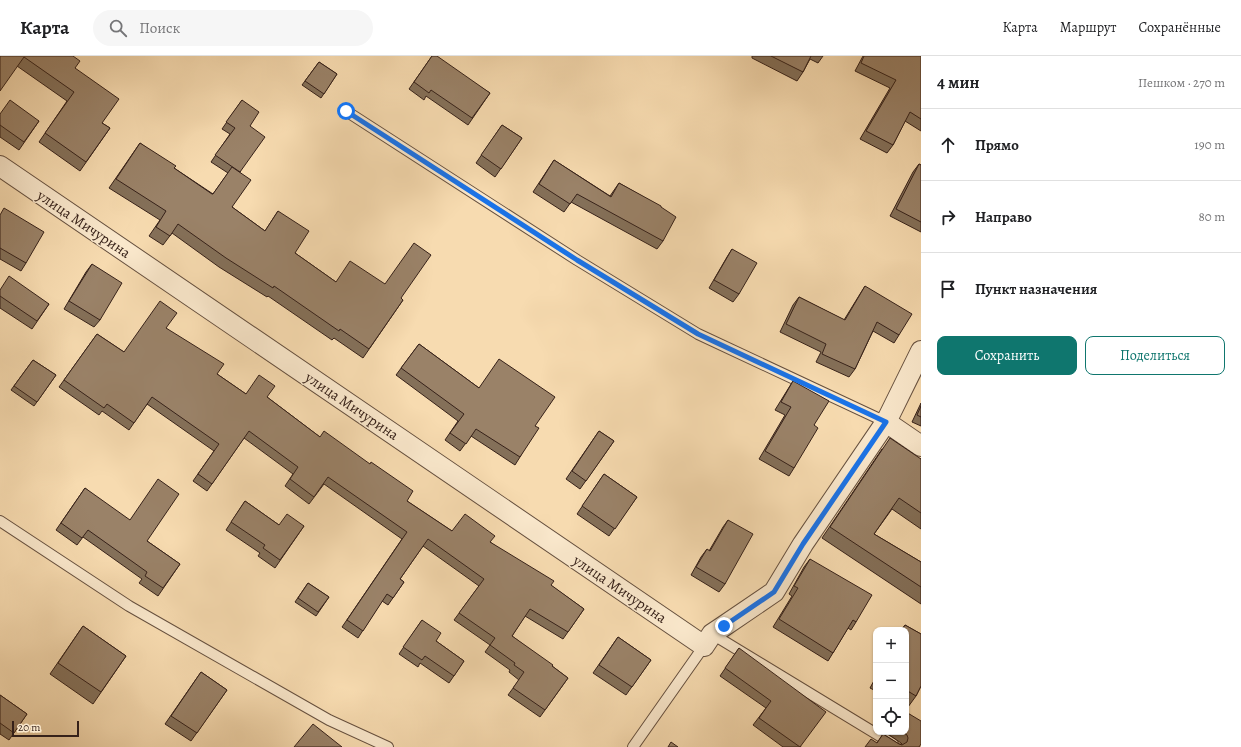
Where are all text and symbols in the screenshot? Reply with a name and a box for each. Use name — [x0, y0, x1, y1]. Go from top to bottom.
search box — [93, 10, 373, 46]
text: Карта — [20, 15, 69, 41]
icon: search — [107, 17, 129, 39]
text: Поиск — [139, 18, 180, 38]
text: Карта — [1003, 18, 1038, 37]
text: Маршрут — [1060, 18, 1116, 37]
text: Сохранённые — [1138, 18, 1221, 37]
text: 4 мин — [937, 71, 980, 94]
text: Пешком · 270 m — [1138, 74, 1225, 91]
route start — [337, 102, 355, 120]
icon: ahead — [937, 134, 959, 156]
text: Прямо — [975, 135, 1019, 155]
text: 190 m — [1194, 136, 1225, 153]
street label: улица Мичурина — [32, 185, 135, 263]
icon: right — [937, 206, 959, 228]
text: Направо — [975, 207, 1032, 227]
text: 80 m — [1198, 208, 1225, 225]
icon: arrive — [937, 278, 959, 300]
text: Пункт назначения — [975, 279, 1097, 299]
button: Сохранить — [937, 336, 1077, 375]
button: Поделиться — [1085, 336, 1225, 375]
street label: улица Мичурина — [300, 367, 403, 445]
street label: улица Мичурина — [568, 550, 671, 628]
route end — [715, 617, 733, 635]
map controls — [873, 627, 909, 735]
button: + — [873, 627, 909, 663]
button: − — [873, 663, 909, 699]
button: locate — [873, 699, 909, 735]
scale bar — [12, 719, 79, 738]
text: 20 m — [18, 720, 40, 735]

